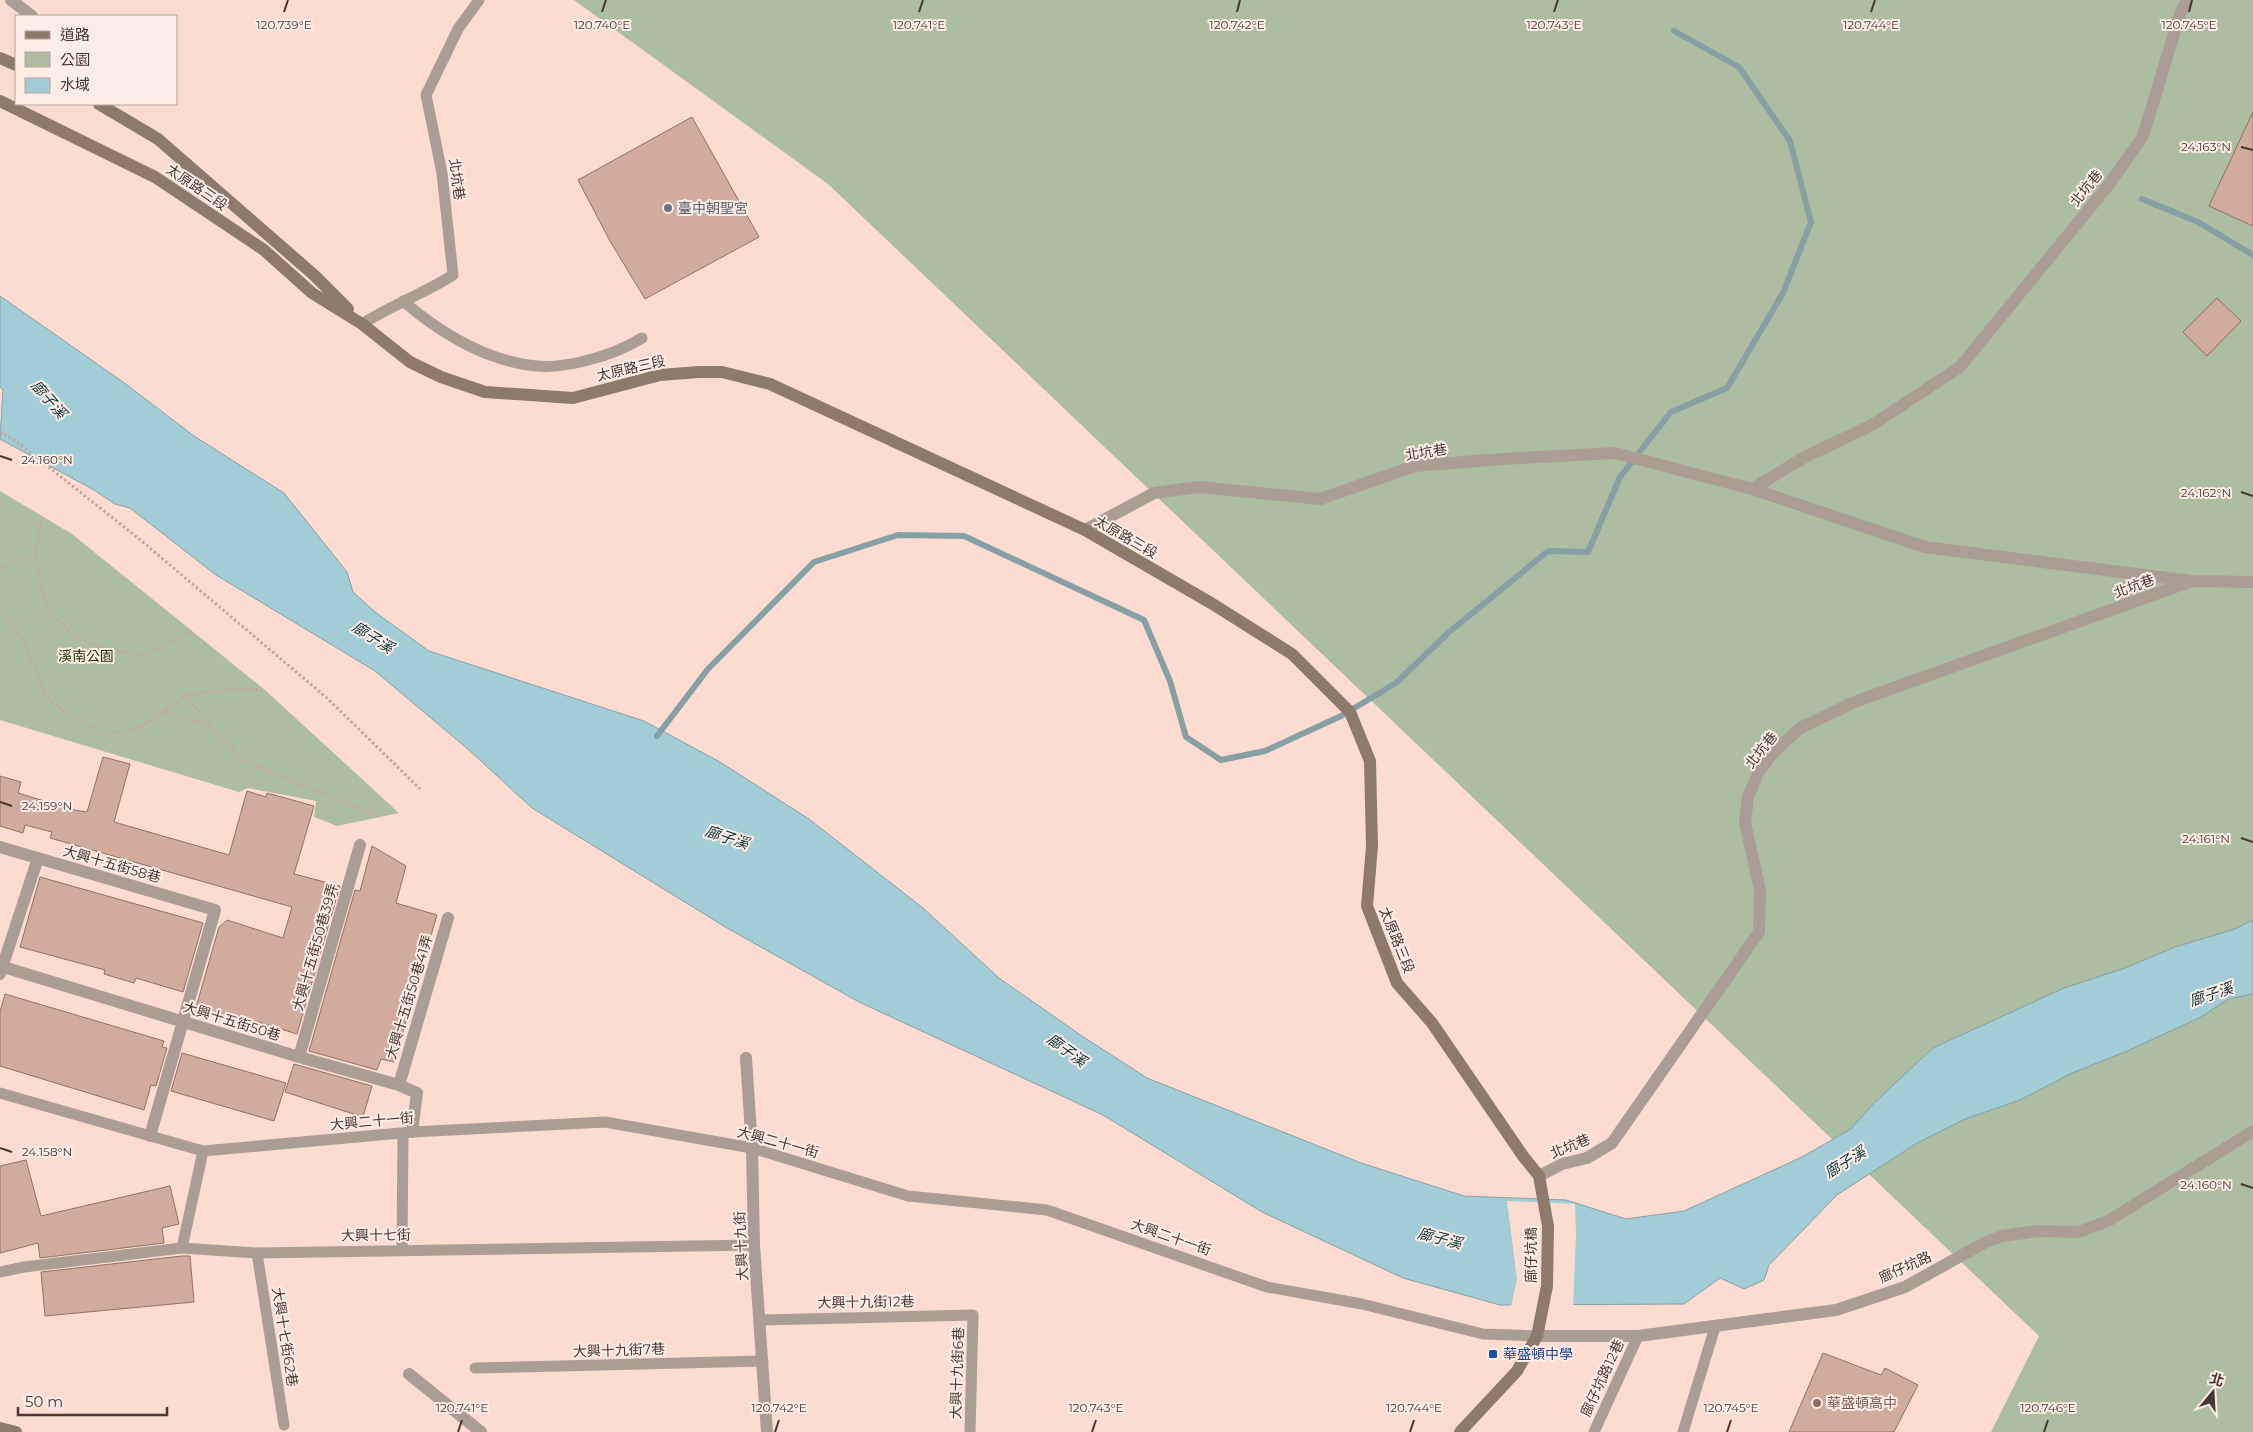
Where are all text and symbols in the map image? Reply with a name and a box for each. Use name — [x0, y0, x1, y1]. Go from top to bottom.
legend — [15, 15, 178, 105]
text: 120.739°E — [256, 17, 312, 32]
text: 120.740°E — [574, 17, 630, 32]
text: 120.741°E — [893, 17, 945, 32]
text: 120.742°E — [1209, 17, 1265, 32]
text: 120.743°E — [1526, 17, 1582, 32]
text: 120.744°E — [1843, 17, 1899, 32]
text: 120.745°E — [2161, 17, 2217, 32]
text: 道路 — [60, 25, 90, 44]
text: 公園 — [60, 50, 90, 69]
text: 水域 — [60, 75, 90, 94]
text: 24.163°N — [2181, 139, 2231, 154]
street label: 北坑巷 — [445, 157, 469, 201]
street label: 太原路三段 — [163, 160, 231, 214]
street label: 北坑巷 — [2066, 166, 2106, 210]
place label: 臺中朝聖宮 — [678, 199, 748, 217]
marker: 臺中朝聖宮 — [662, 202, 674, 214]
street label: 太原路三段 — [595, 351, 667, 385]
water label: 廍子溪 — [27, 376, 72, 424]
street label: 北坑巷 — [1404, 440, 1448, 464]
text: 24.160°N — [21, 452, 73, 467]
text: 24.162°N — [2181, 485, 2231, 500]
street label: 太原路三段 — [1091, 512, 1161, 562]
street label: 北坑巷 — [2111, 570, 2157, 602]
water label: 廍子溪 — [349, 617, 399, 658]
park label: 溪南公園 — [58, 647, 114, 665]
street label: 北坑巷 — [1741, 728, 1781, 772]
text: 24.159°N — [22, 798, 72, 813]
water label: 廍子溪 — [703, 821, 753, 854]
text: 24.161°N — [2182, 831, 2230, 846]
street label: 大興十五街58巷 — [61, 841, 163, 887]
street label: 大興十五街50巷39弄 — [288, 881, 342, 1013]
street label: 太原路三段 — [1376, 904, 1418, 976]
street label: 大興十五街50巷41弄 — [382, 933, 436, 1061]
water label: 廍子溪 — [2187, 977, 2237, 1010]
street label: 大興十五街50巷 — [181, 998, 283, 1044]
water label: 廍子溪 — [1043, 1029, 1092, 1072]
street label: 大興二十一街 — [329, 1108, 415, 1134]
street label: 大興二十一街 — [735, 1122, 821, 1162]
street label: 北坑巷 — [1547, 1130, 1593, 1162]
water label: 廍子溪 — [1821, 1141, 1871, 1182]
text: 24.158°N — [22, 1144, 72, 1159]
text: 24.160°N — [2180, 1177, 2232, 1192]
street label: 大興十九街 — [730, 1211, 752, 1281]
street label: 大興二十一街 — [1128, 1215, 1214, 1259]
water label: 廍子溪 — [1416, 1223, 1466, 1254]
street label: 大興十七街 — [341, 1225, 411, 1245]
street label: 廍仔坑橋 — [1522, 1227, 1540, 1283]
street label: 廍仔坑路 — [1876, 1247, 1934, 1287]
street label: 大興十七街62巷 — [268, 1286, 302, 1388]
street label: 大興十九街12巷 — [817, 1292, 915, 1312]
street label: 大興十九街6巷 — [946, 1326, 968, 1420]
street label: 廍仔坑路12巷 — [1576, 1337, 1628, 1419]
street label: 大興十九街7巷 — [573, 1339, 665, 1361]
place label: 華盛頓中學 — [1503, 1345, 1573, 1363]
marker: 華盛頓中學 — [1487, 1348, 1499, 1360]
north arrow — [2188, 1367, 2238, 1417]
text: 北 — [2208, 1369, 2226, 1390]
scale bar — [18, 1384, 166, 1416]
text: 50 m — [25, 1392, 63, 1411]
place label: 華盛頓高中 — [1827, 1394, 1897, 1412]
marker: 華盛頓高中 — [1811, 1397, 1823, 1409]
text: 120.741°E — [436, 1400, 488, 1415]
text: 120.742°E — [751, 1400, 807, 1415]
text: 120.743°E — [1068, 1400, 1124, 1415]
text: 120.744°E — [1386, 1400, 1442, 1415]
text: 120.745°E — [1703, 1400, 1759, 1415]
text: 120.746°E — [2020, 1400, 2076, 1415]

